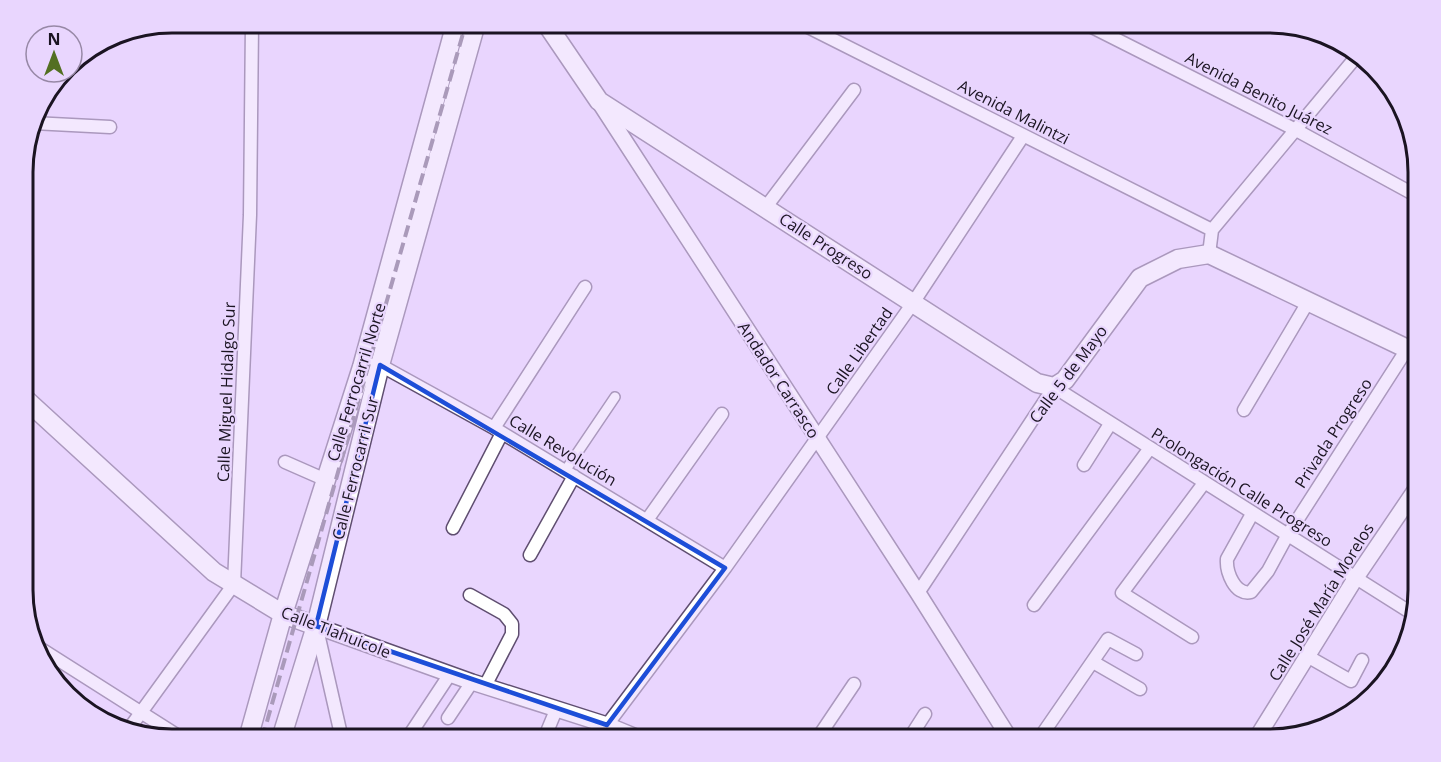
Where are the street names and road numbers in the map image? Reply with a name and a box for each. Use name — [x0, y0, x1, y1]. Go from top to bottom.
street label: Avenida Benito Juárez — [1182, 46, 1336, 140]
street label: Avenida Malintzi — [955, 74, 1073, 150]
street label: Calle Progreso — [775, 208, 877, 284]
street label: Calle Ferrocarril Norte — [321, 300, 391, 464]
street label: Calle Miguel Hidalgo Sur — [212, 301, 240, 483]
street label: Calle Libertad — [821, 303, 897, 399]
street label: Andador Carrasco — [733, 318, 825, 442]
street label: Calle 5 de Mayo — [1024, 321, 1112, 427]
street label: Privada Progreso — [1289, 374, 1377, 492]
street label: Calle Ferrocarril Sur — [327, 394, 384, 542]
street label: Calle Revolución — [505, 409, 621, 491]
street label: Prolongación Calle Progreso — [1147, 422, 1337, 552]
street label: Calle José María Morelos — [1263, 519, 1379, 685]
street label: Calle Tlahuicole — [278, 601, 394, 663]

